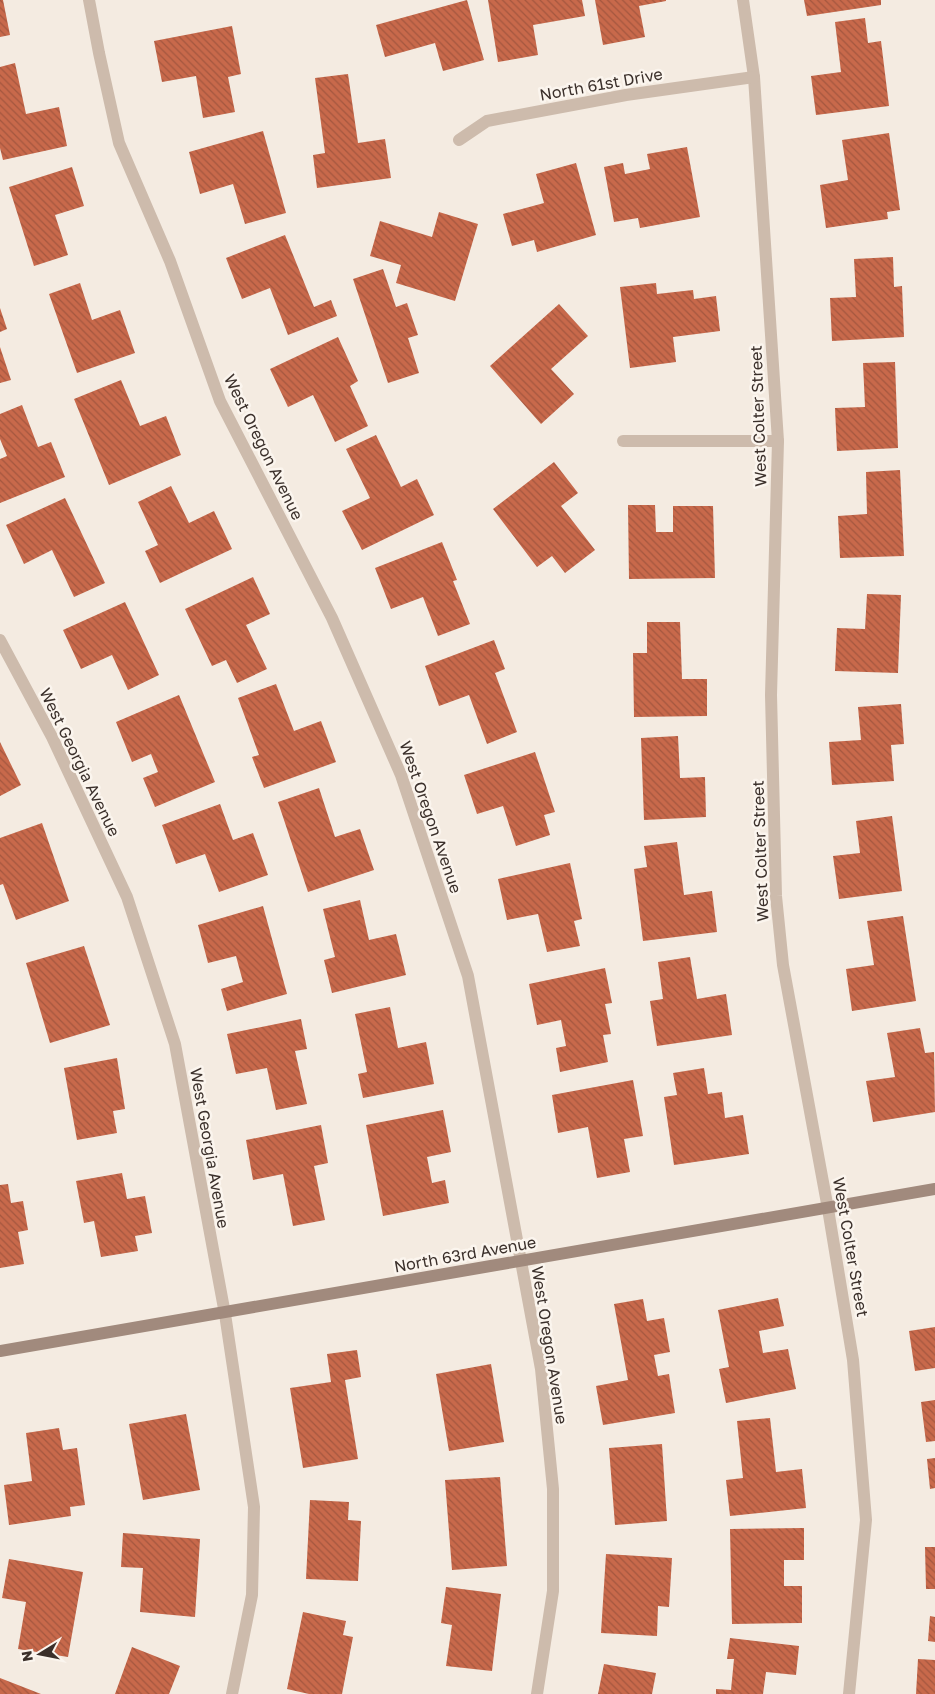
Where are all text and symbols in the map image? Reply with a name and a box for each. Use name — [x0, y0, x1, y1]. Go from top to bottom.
street label: North 61st Drive — [538, 63, 664, 105]
street label: West Colter Street — [746, 345, 770, 487]
street label: West Oregon Avenue — [220, 371, 308, 523]
street label: West Georgia Avenue — [35, 684, 125, 840]
street label: West Oregon Avenue — [396, 738, 466, 896]
street label: West Colter Street — [748, 780, 772, 922]
street label: West Georgia Avenue — [186, 1066, 234, 1230]
street label: West Colter Street — [829, 1176, 873, 1318]
street label: North 63rd Avenue — [392, 1232, 538, 1276]
street label: West Oregon Avenue — [528, 1264, 572, 1426]
north arrow — [15, 1629, 65, 1679]
text: N — [17, 1650, 36, 1663]

